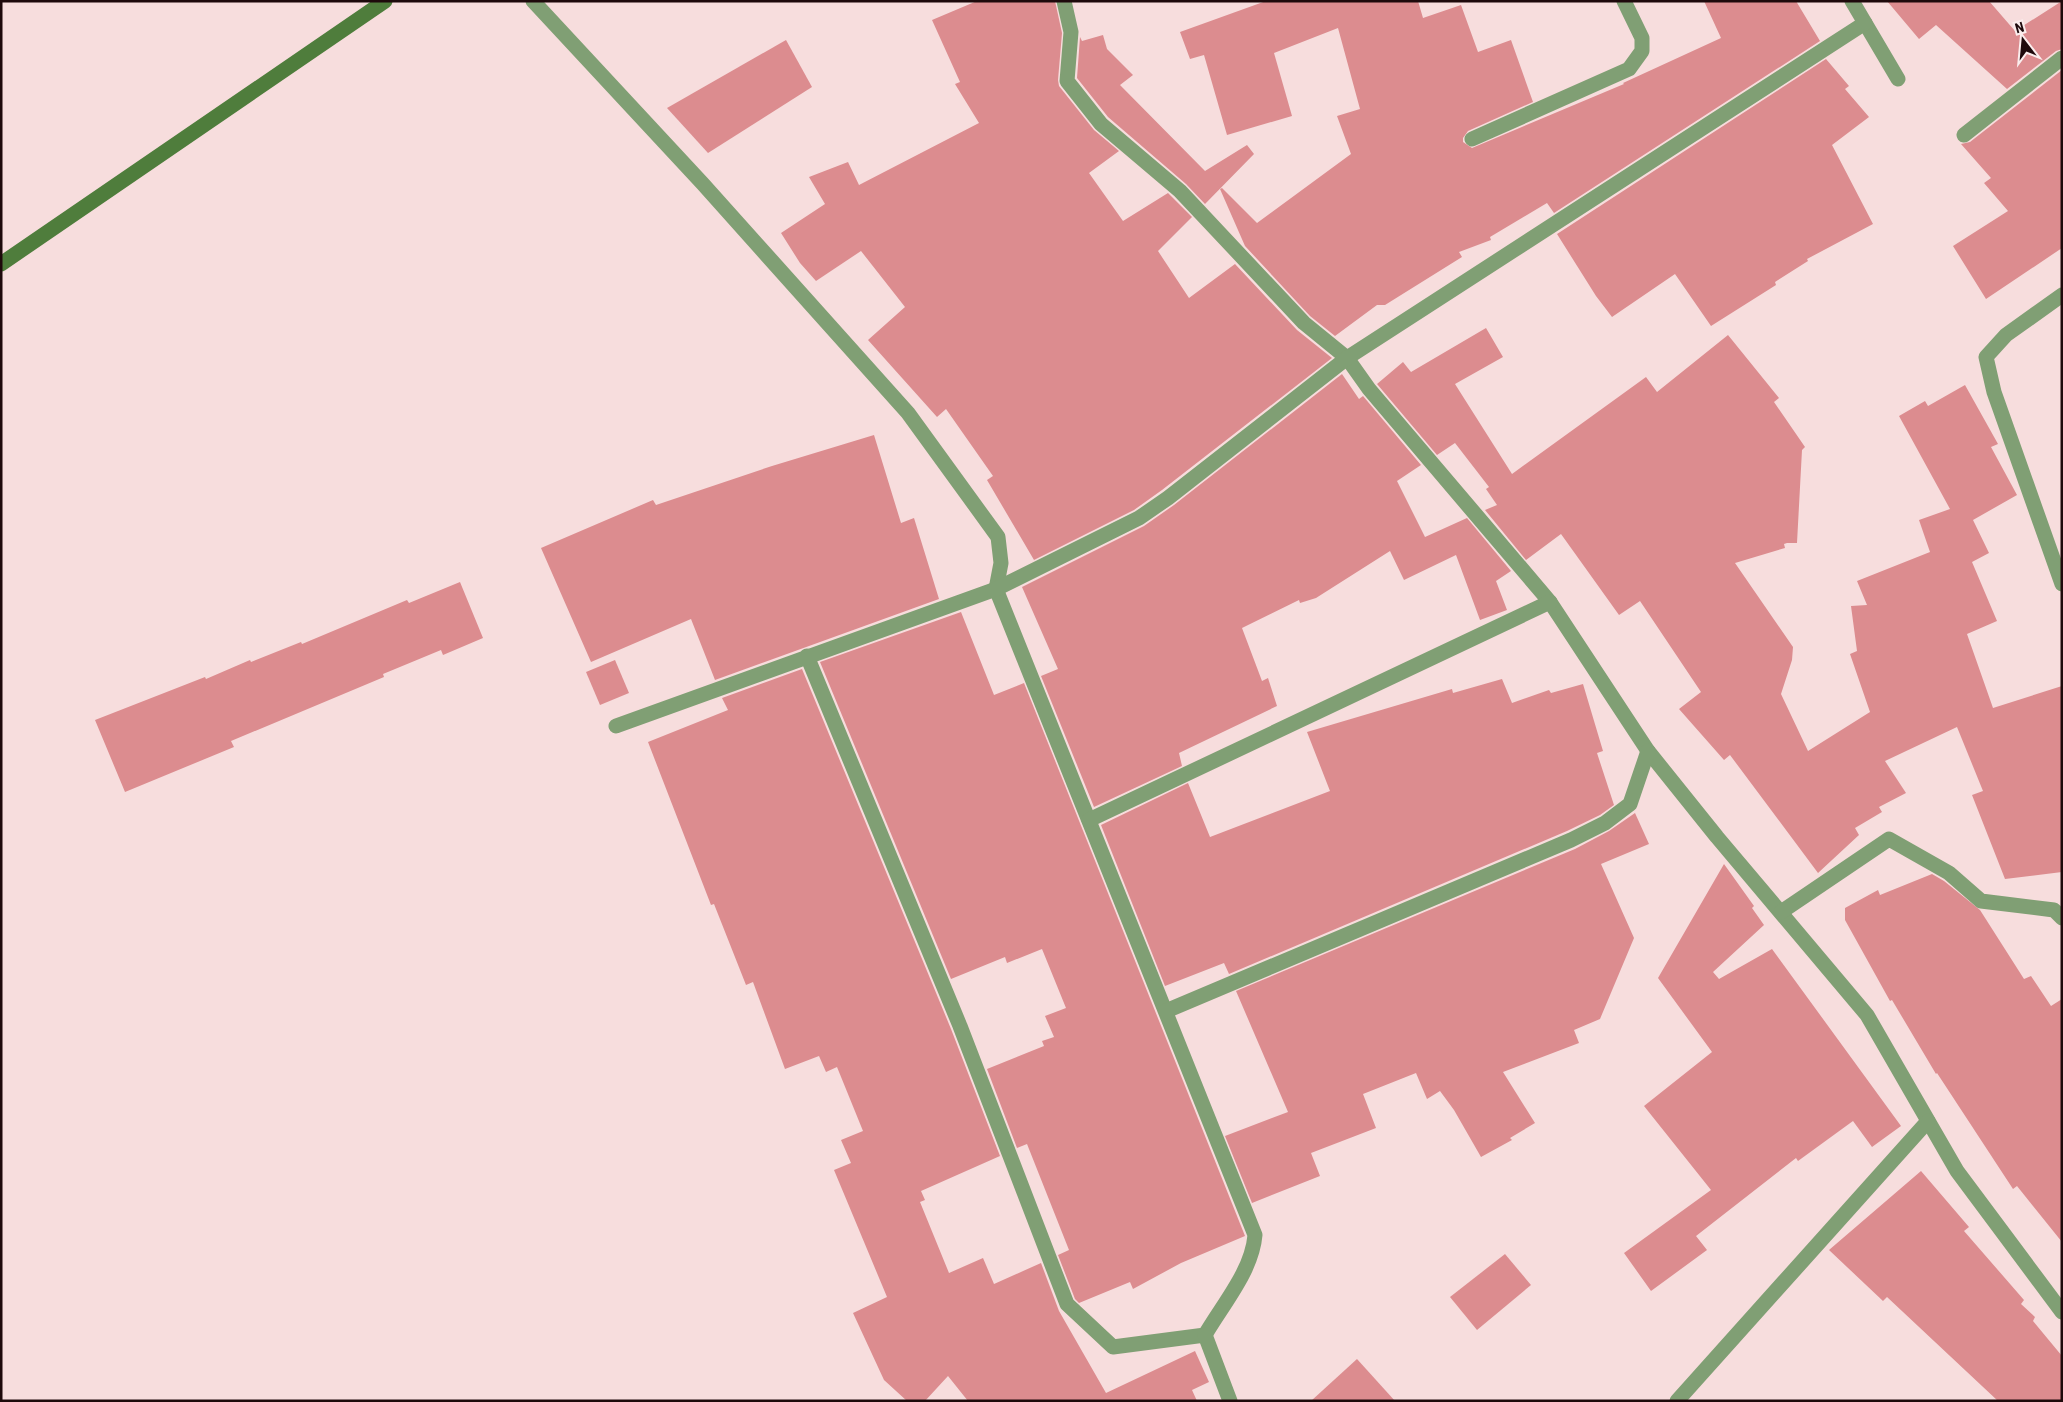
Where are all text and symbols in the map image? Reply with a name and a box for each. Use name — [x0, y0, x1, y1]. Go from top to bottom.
north arrow — [1998, 15, 2048, 65]
text: N — [2013, 19, 2026, 36]

